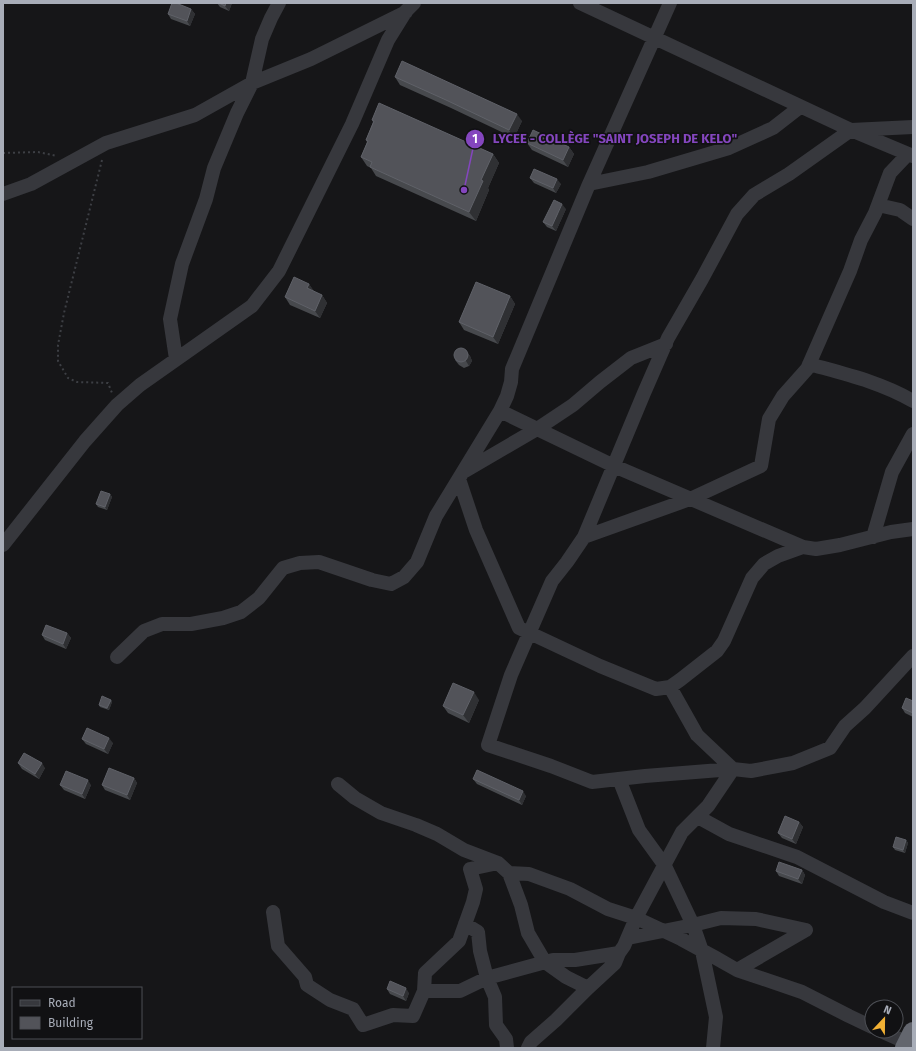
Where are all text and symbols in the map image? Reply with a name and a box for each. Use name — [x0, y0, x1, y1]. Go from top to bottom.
callout: LYCEE - COLLÈGE "SAINT JOSEPH DE KELO" — [465, 126, 745, 151]
text: LYCEE - COLLÈGE "SAINT JOSEPH DE KELO" — [493, 130, 737, 146]
text: 1 — [472, 132, 478, 146]
legend — [12, 987, 142, 1039]
text: Road — [48, 996, 76, 1010]
north arrow — [864, 999, 904, 1039]
text: N — [882, 1003, 893, 1018]
text: Building — [48, 1016, 94, 1030]

